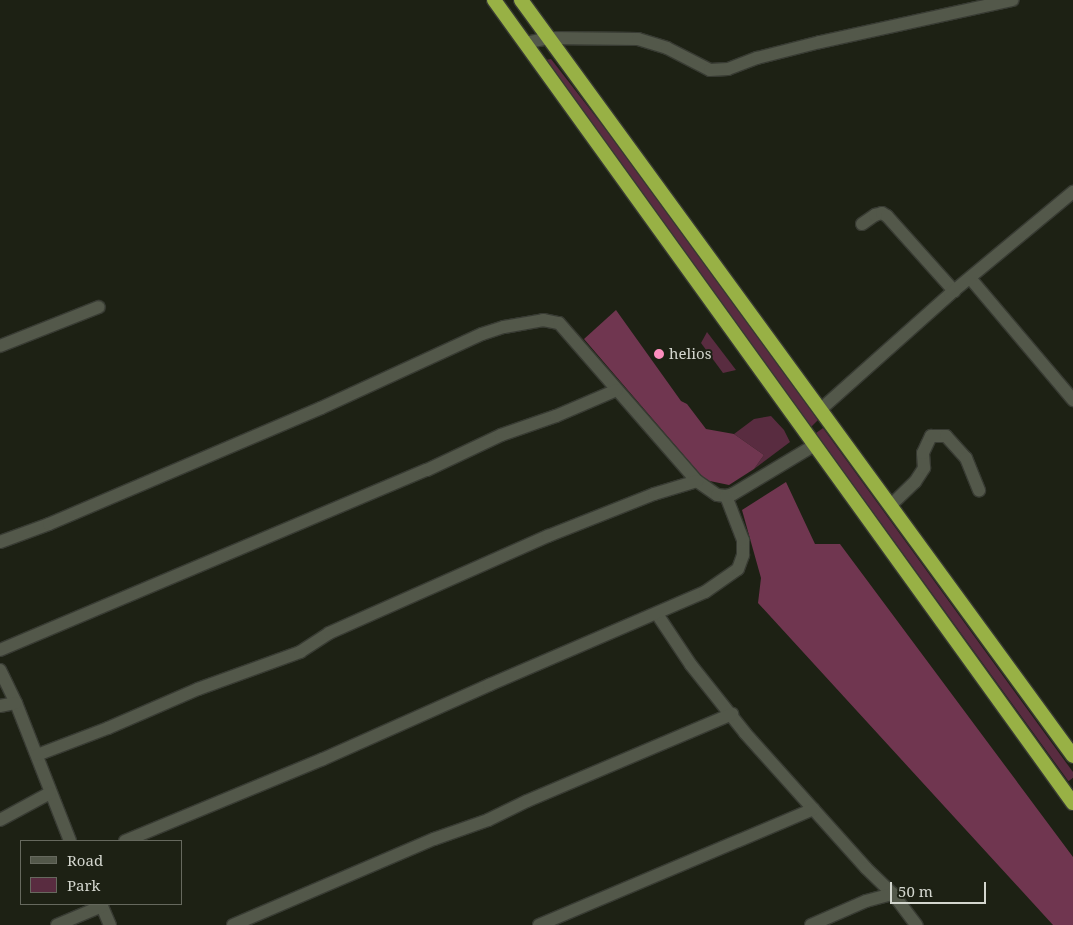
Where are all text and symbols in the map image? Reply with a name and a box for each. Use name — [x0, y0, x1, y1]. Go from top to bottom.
place label: helios — [669, 345, 711, 363]
marker: helios — [653, 348, 665, 360]
legend — [20, 840, 182, 905]
text: Road — [67, 850, 103, 870]
scale bar — [893, 872, 989, 904]
text: Park — [67, 875, 100, 895]
text: 50 m — [898, 881, 933, 901]

